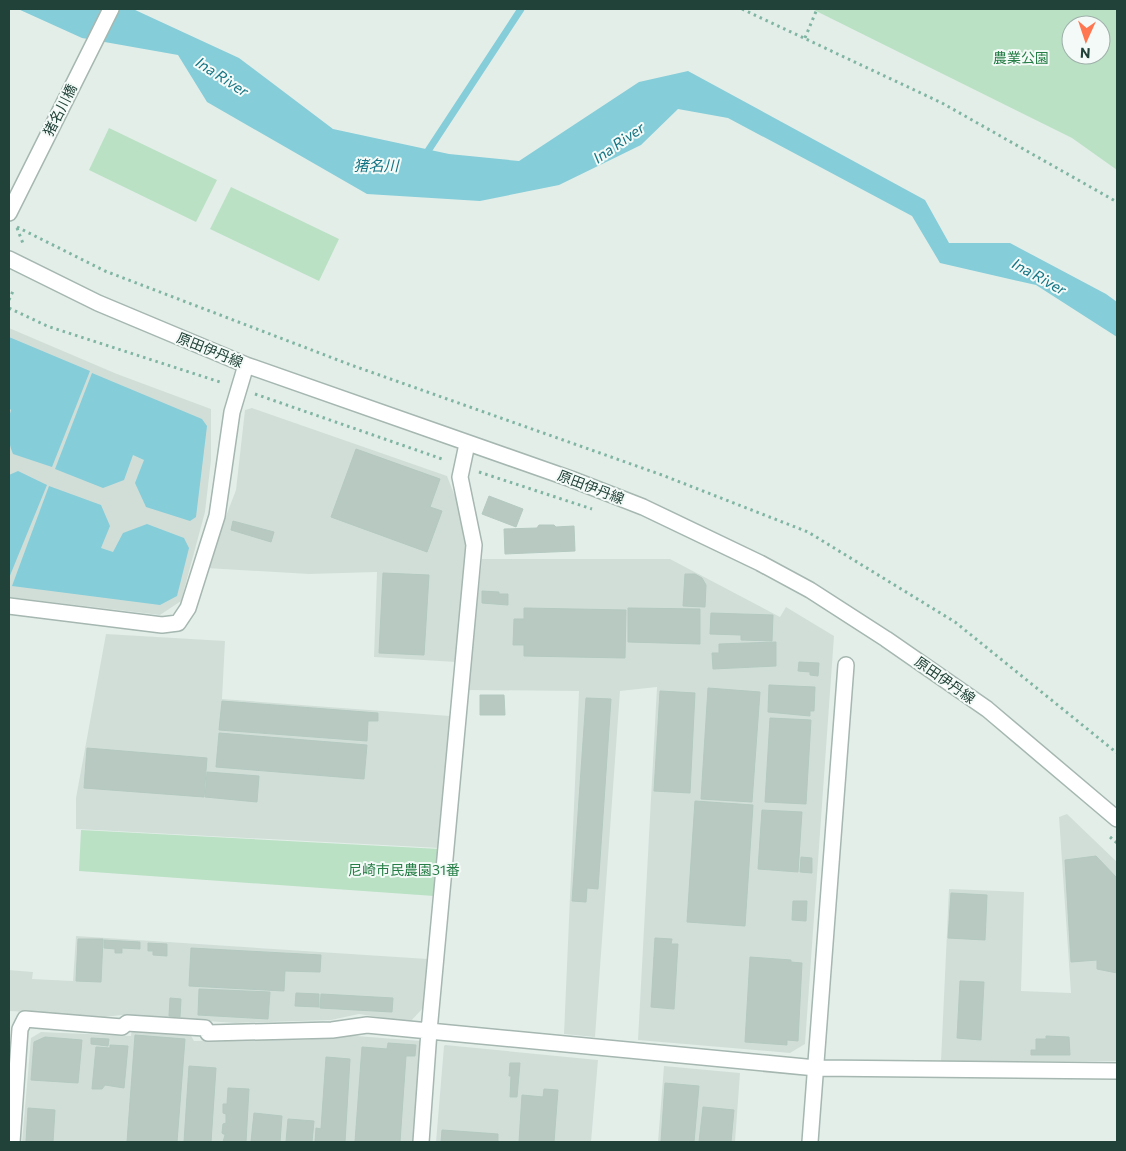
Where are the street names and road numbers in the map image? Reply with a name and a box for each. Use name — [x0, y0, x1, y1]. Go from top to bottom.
street label: 猪名川橋 — [39, 81, 80, 139]
street label: 原田伊丹線 — [175, 329, 246, 371]
street label: 原田伊丹線 — [555, 466, 627, 507]
street label: 原田伊丹線 — [912, 653, 979, 707]

